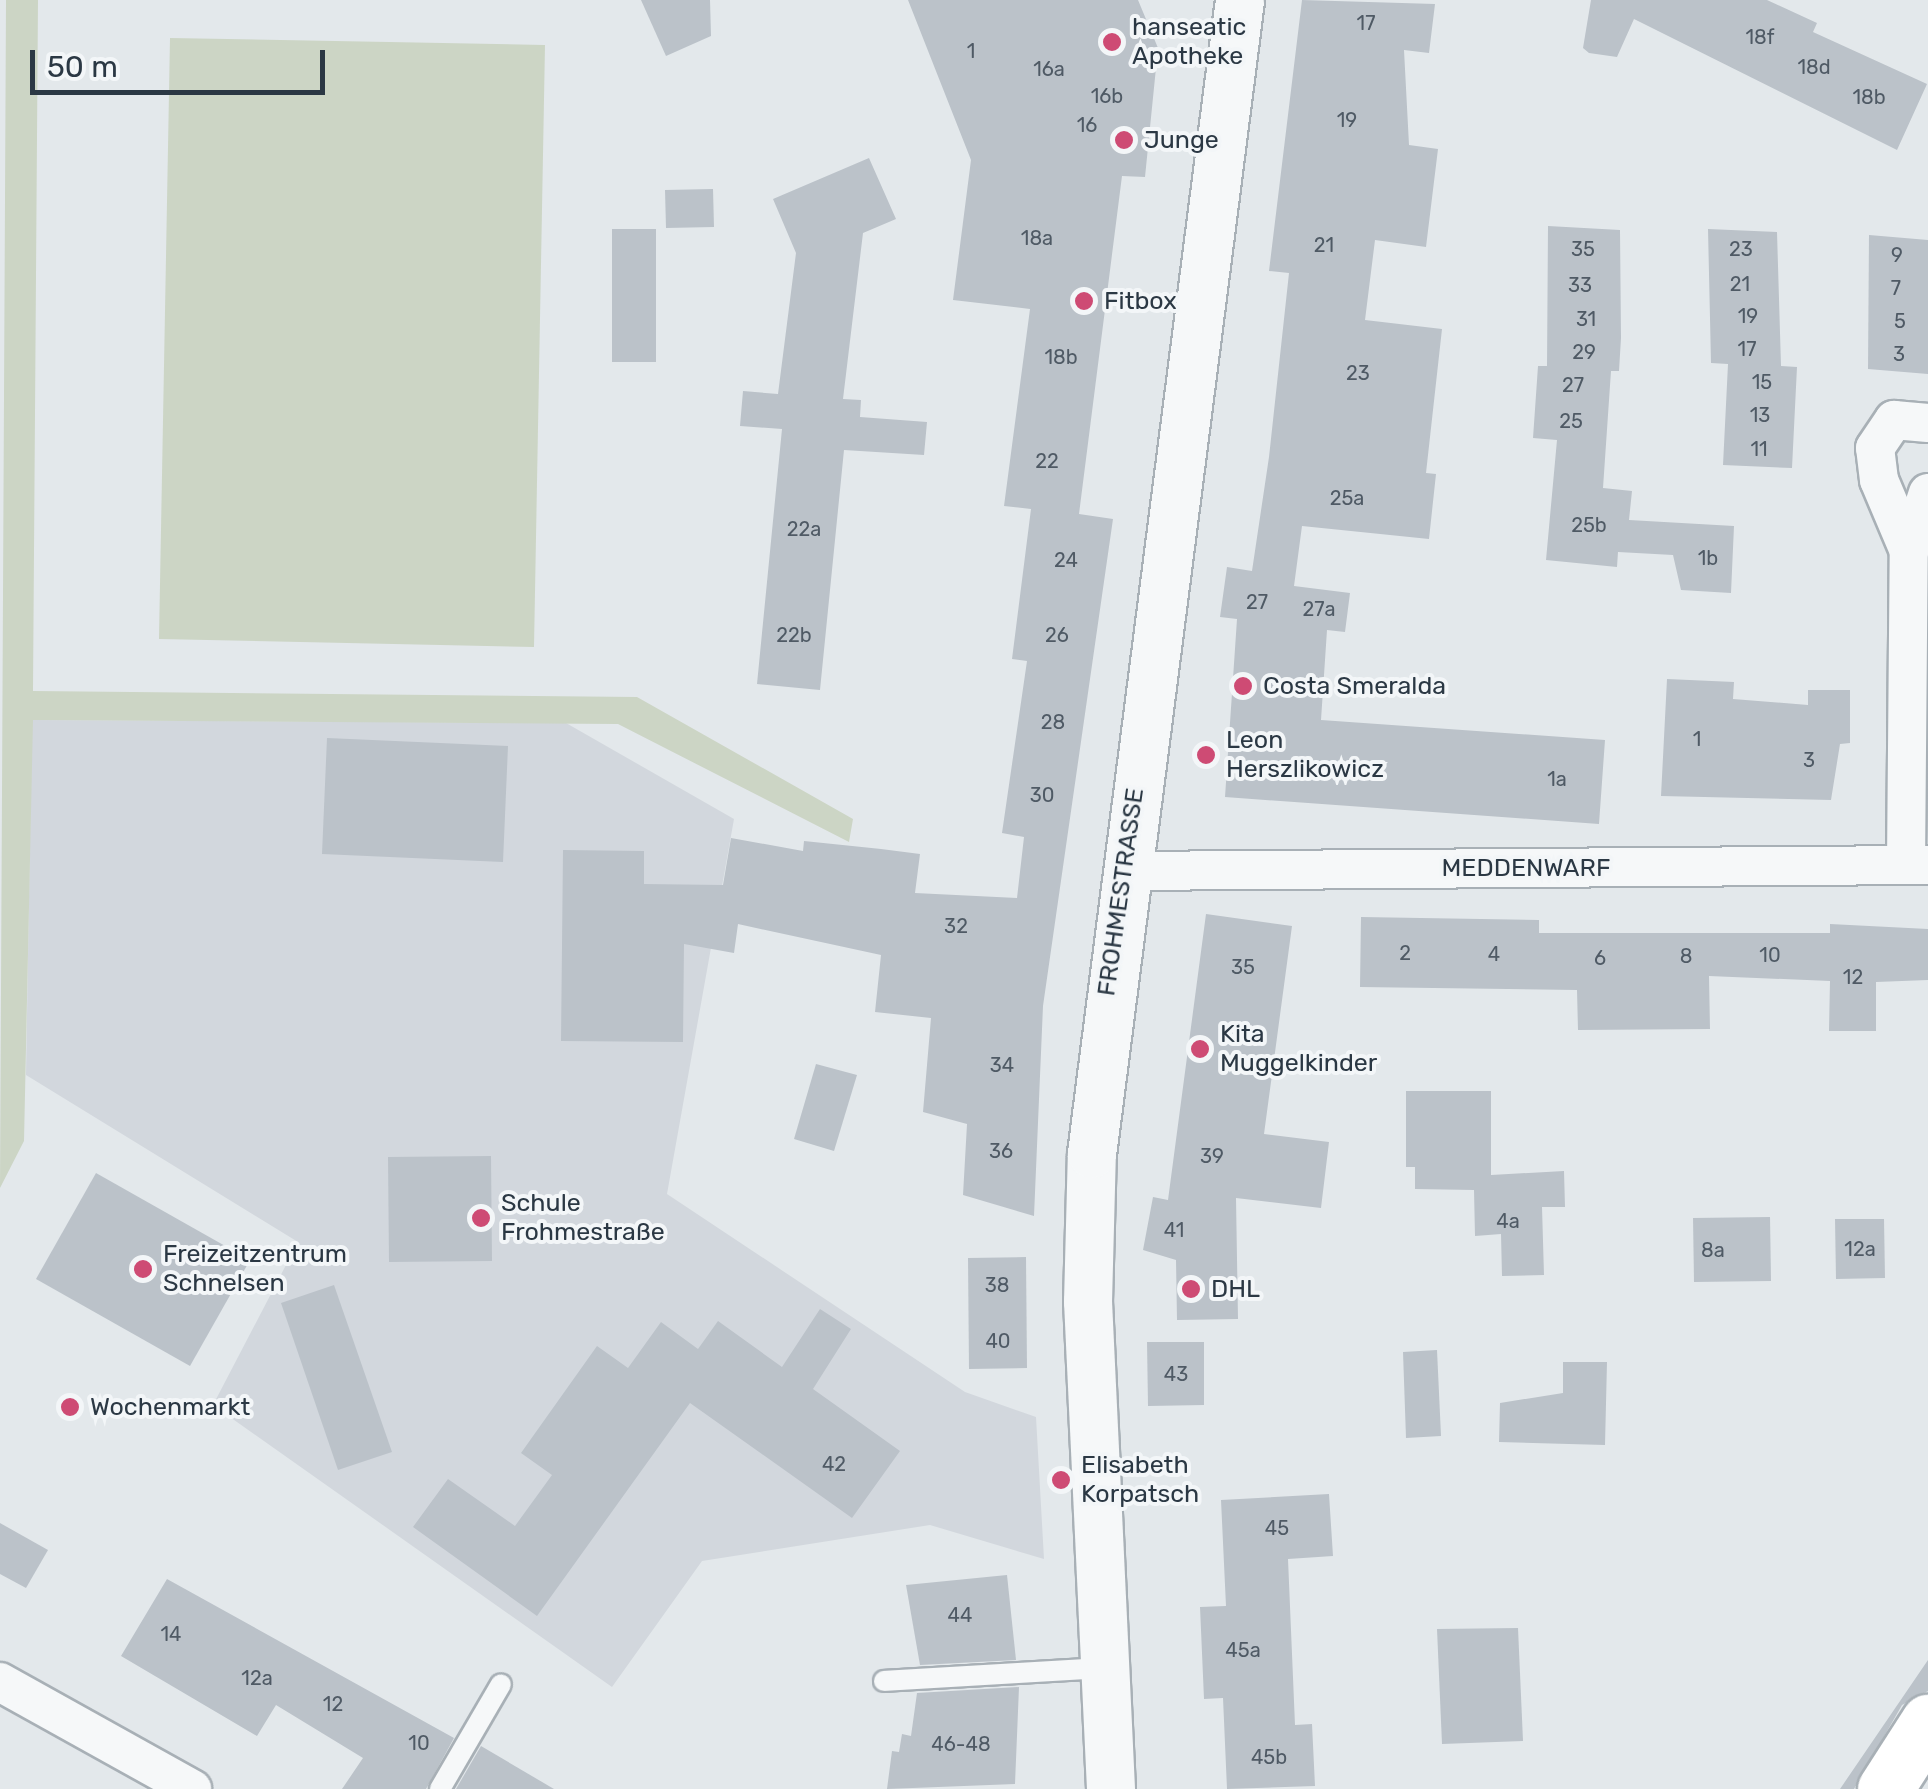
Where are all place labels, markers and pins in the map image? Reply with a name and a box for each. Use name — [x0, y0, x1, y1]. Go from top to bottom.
place label: hanseatic Apotheke — [1132, 13, 1246, 72]
marker: hanseatic Apotheke — [1101, 31, 1123, 53]
place label: Junge — [1144, 125, 1219, 155]
marker: Junge — [1113, 129, 1135, 151]
place label: Fitbox — [1104, 286, 1177, 316]
marker: Fitbox — [1073, 290, 1095, 312]
place label: Costa Smeralda — [1263, 671, 1446, 701]
marker: Costa Smeralda — [1232, 675, 1254, 697]
place label: Leon Herszlikowicz — [1226, 726, 1384, 785]
marker: Leon Herszlikowicz — [1195, 744, 1217, 766]
place label: Kita Muggelkinder — [1220, 1020, 1377, 1079]
marker: Kita Muggelkinder — [1189, 1038, 1211, 1060]
place label: Schule Frohmestraße — [501, 1189, 665, 1248]
marker: Schule Frohmestraße — [470, 1207, 492, 1229]
place label: Freizeitzentrum Schnelsen — [163, 1240, 347, 1299]
marker: Freizeitzentrum Schnelsen — [132, 1258, 154, 1280]
place label: DHL — [1211, 1274, 1260, 1304]
marker: DHL — [1180, 1278, 1202, 1300]
place label: Wochenmarkt — [90, 1392, 250, 1422]
marker: Wochenmarkt — [59, 1396, 81, 1418]
place label: Elisabeth Korpatsch — [1081, 1451, 1199, 1510]
marker: Elisabeth Korpatsch — [1050, 1469, 1072, 1491]

